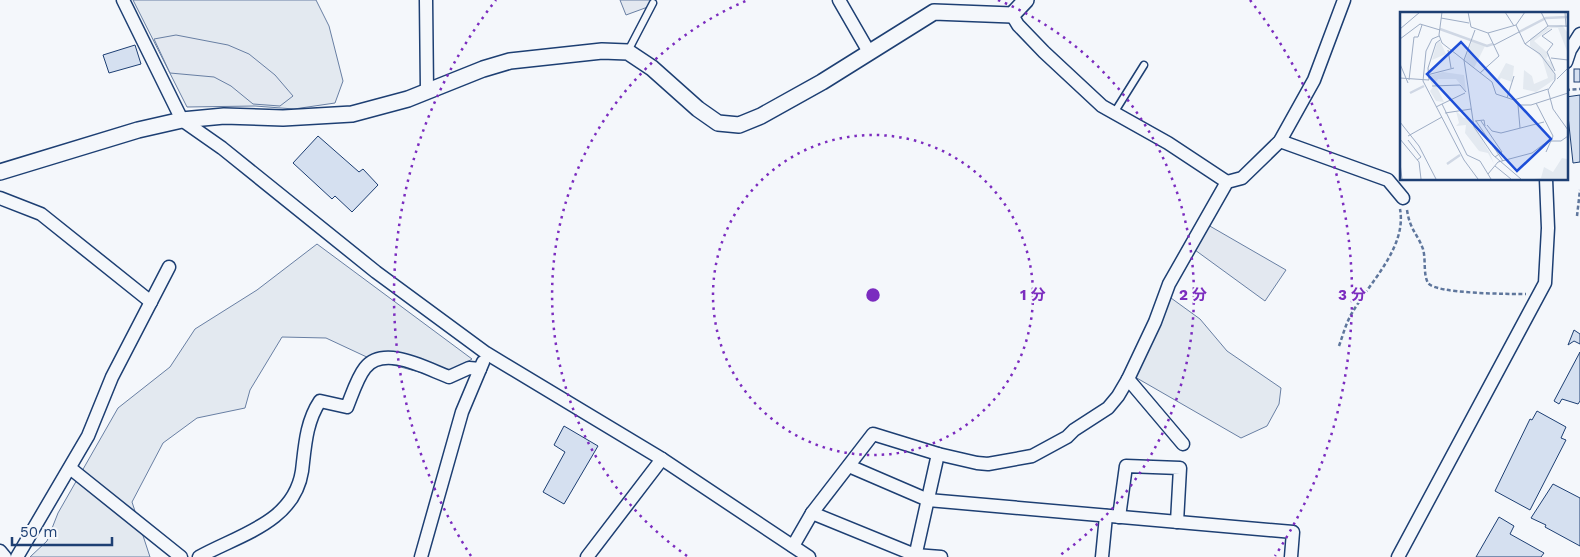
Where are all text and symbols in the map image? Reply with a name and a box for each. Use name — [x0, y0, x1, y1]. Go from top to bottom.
inset map — [1400, 12, 1568, 180]
centre of rings — [864, 286, 882, 304]
text: 1 分 — [1020, 286, 1046, 304]
text: 2 分 — [1179, 286, 1207, 304]
text: 3 分 — [1338, 286, 1366, 304]
scale bar — [12, 514, 112, 546]
text: 50 m — [20, 523, 57, 541]

